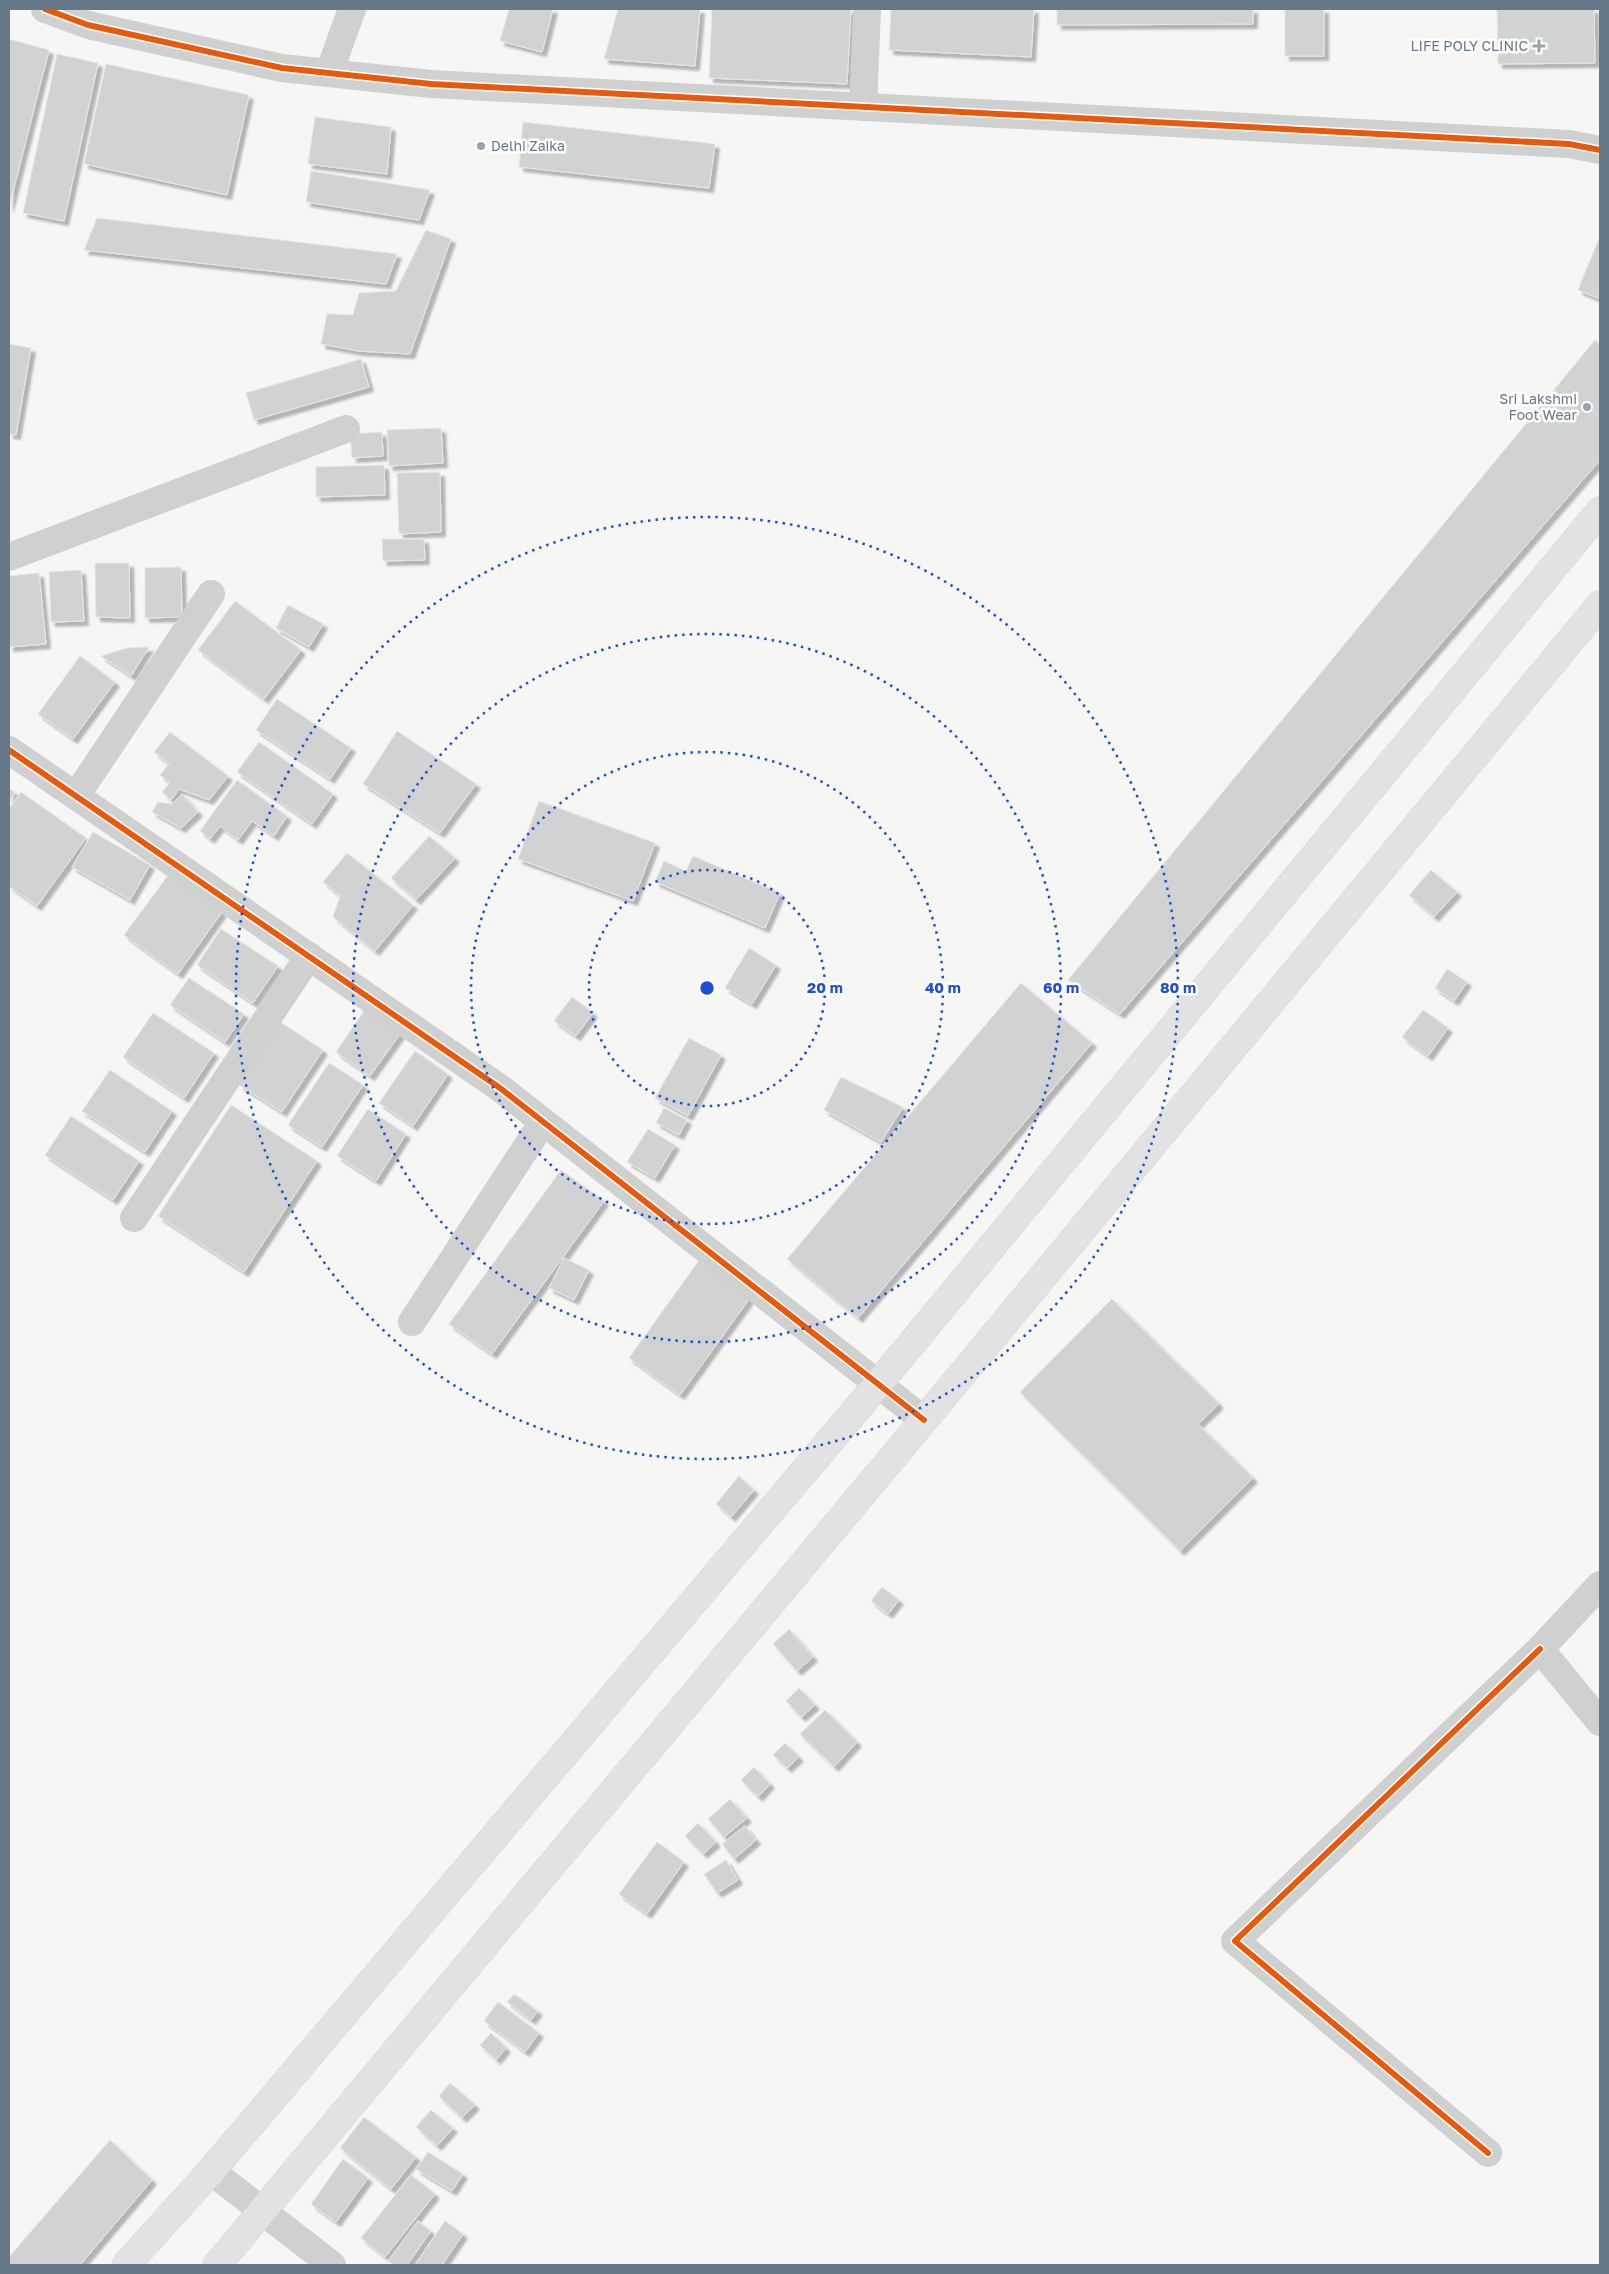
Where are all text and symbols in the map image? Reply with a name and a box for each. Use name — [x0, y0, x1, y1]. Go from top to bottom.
place label: LIFE POLY CLINIC — [1411, 37, 1528, 54]
marker: LIFE POLY CLINIC — [1532, 39, 1546, 53]
place label: Delhi Zaika — [491, 137, 565, 154]
marker: Delhi Zaika — [475, 140, 487, 152]
place label: Sri Lakshmi Foot Wear — [1499, 390, 1578, 423]
marker: Sri Lakshmi Foot Wear — [1581, 401, 1593, 413]
text: 20 m — [807, 978, 843, 996]
text: 40 m — [925, 978, 961, 996]
text: 60 m — [1043, 978, 1079, 996]
text: 80 m — [1160, 978, 1196, 996]
centre of rings — [698, 979, 716, 997]

